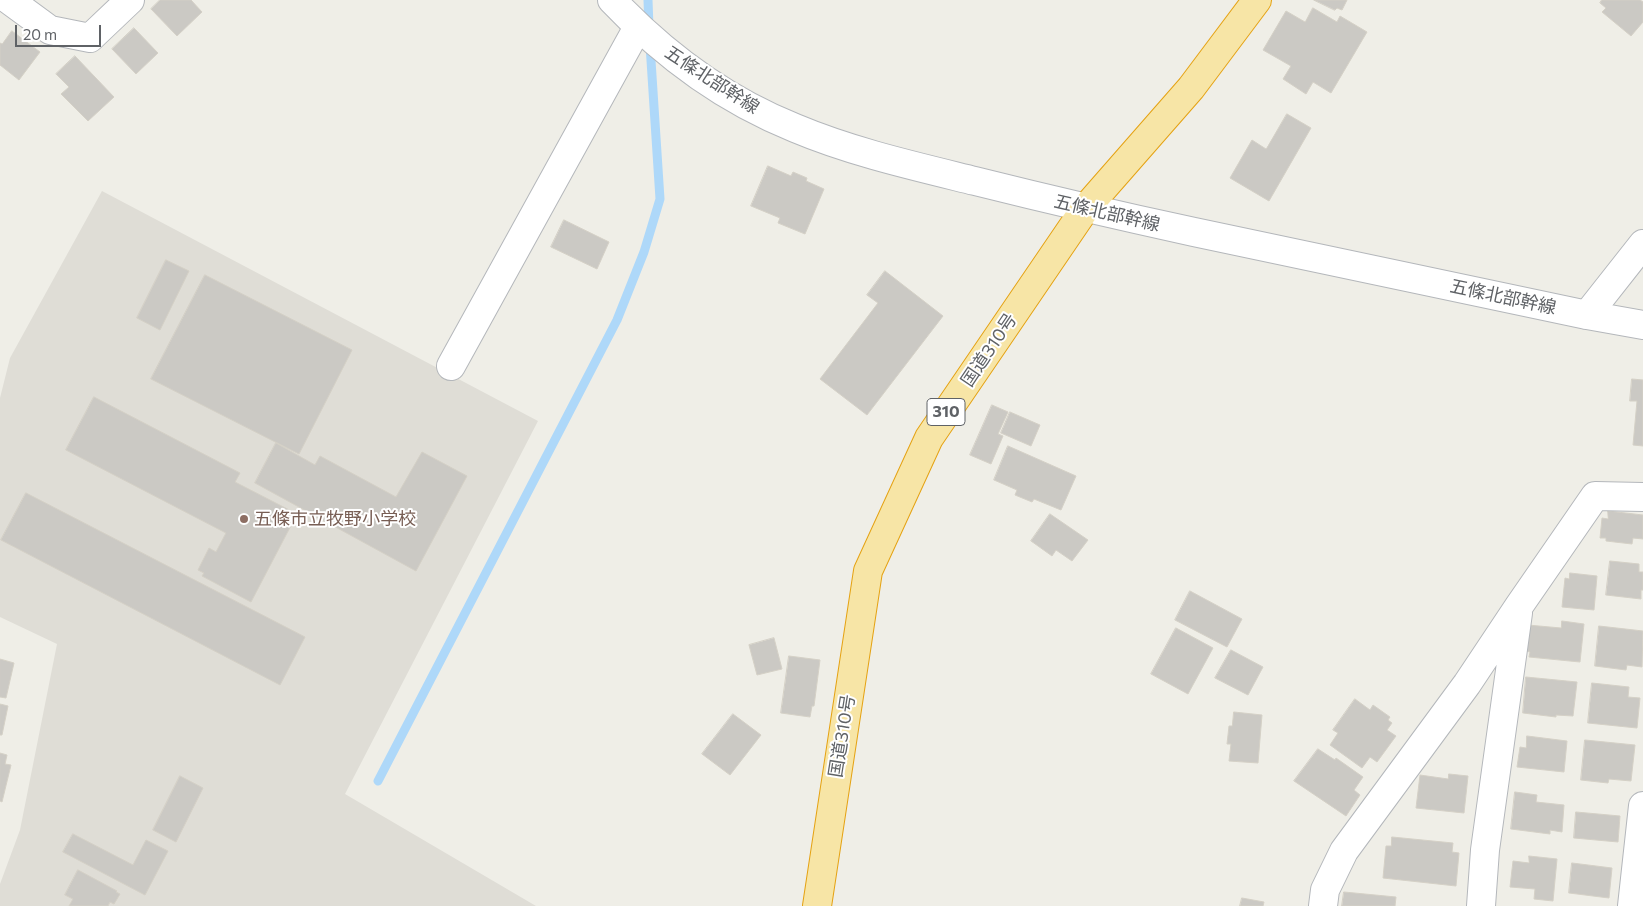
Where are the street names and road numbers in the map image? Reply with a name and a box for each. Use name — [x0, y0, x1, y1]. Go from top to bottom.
street label: 五條北部幹線 — [661, 42, 763, 118]
street label: 五條北部幹線 — [1052, 190, 1162, 236]
street label: 五條北部幹線 — [1448, 275, 1558, 319]
street label: 国道310号 — [957, 309, 1021, 391]
road number: 310 — [927, 398, 965, 426]
street label: 国道310号 — [825, 693, 859, 779]

